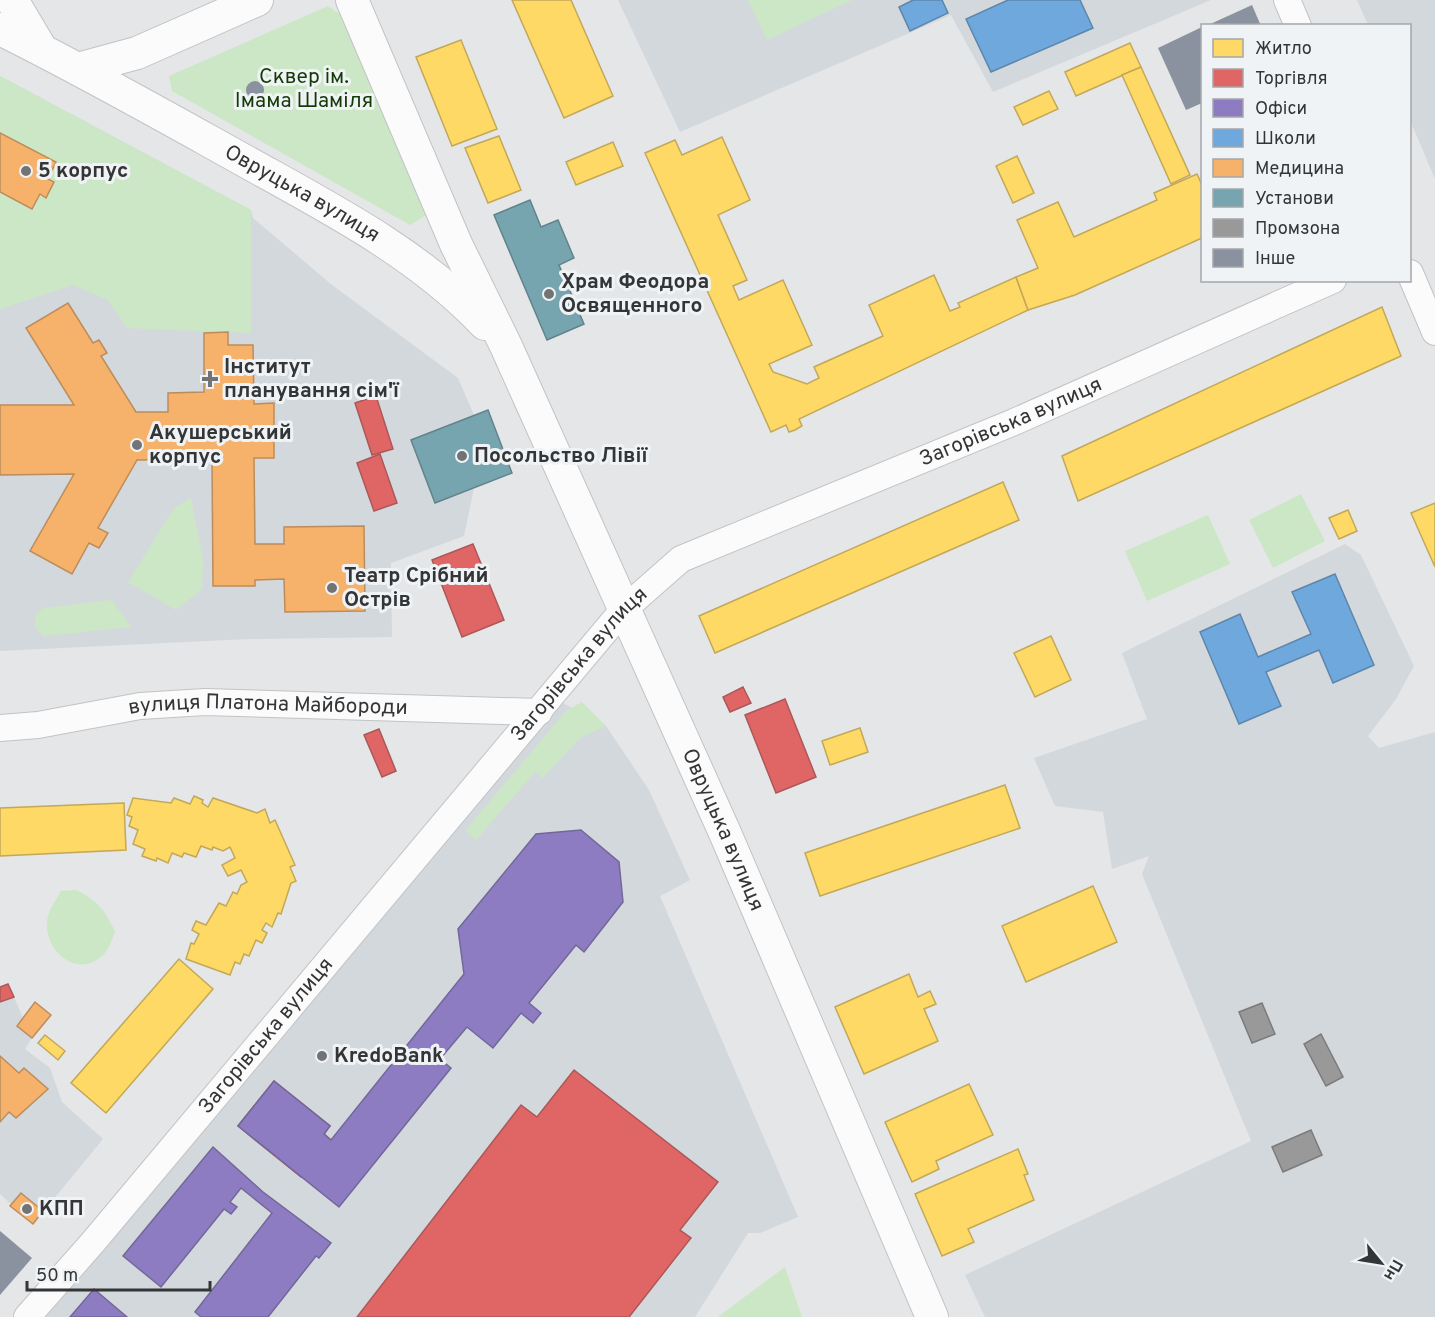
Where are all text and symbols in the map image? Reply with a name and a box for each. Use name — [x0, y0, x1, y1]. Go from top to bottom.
legend — [1201, 24, 1411, 282]
text: Житло — [1255, 38, 1312, 61]
park label: Сквер ім. Імама Шаміля — [235, 64, 373, 115]
text: Торгівля — [1255, 68, 1328, 91]
text: Офіси — [1255, 98, 1307, 121]
text: Школи — [1255, 128, 1316, 151]
street label: Овруцька вулиця — [219, 139, 385, 249]
place label: 5 корпус — [38, 158, 128, 185]
text: Медицина — [1255, 158, 1344, 181]
marker: 5 корпус — [19, 164, 33, 178]
text: Установи — [1255, 188, 1334, 211]
text: Промзона — [1255, 218, 1340, 241]
text: Інше — [1255, 248, 1295, 271]
place label: Храм Феодора Освященного — [561, 269, 709, 320]
marker: Храм Феодора Освященного — [542, 287, 556, 301]
place label: Інститут планування сім'ї — [224, 354, 400, 405]
marker: Інститут планування сім'ї — [201, 370, 219, 388]
street label: Загорівська вулиця — [915, 371, 1106, 473]
place label: Акушерський корпус — [149, 420, 292, 471]
marker: Акушерський корпус — [130, 438, 144, 452]
place label: Посольство Лівії — [474, 443, 649, 470]
marker: Посольство Лівії — [455, 449, 469, 463]
place label: Театр Срібний Острів — [344, 563, 488, 614]
marker: Театр Срібний Острів — [325, 581, 339, 595]
street label: Загорівська вулиця — [505, 581, 653, 747]
street label: вулиця Платона Майбороди — [126, 688, 408, 722]
street label: Овруцька вулиця — [675, 744, 770, 915]
street label: Загорівська вулиця — [193, 952, 339, 1120]
place label: KredoBank — [334, 1043, 444, 1070]
marker: KredoBank — [315, 1049, 329, 1063]
place label: КПП — [39, 1196, 84, 1223]
marker: КПП — [20, 1202, 34, 1216]
north arrow — [1351, 1233, 1411, 1293]
scale bar — [27, 1254, 210, 1292]
text: Пн — [1378, 1255, 1406, 1284]
text: 50 m — [36, 1265, 78, 1288]

